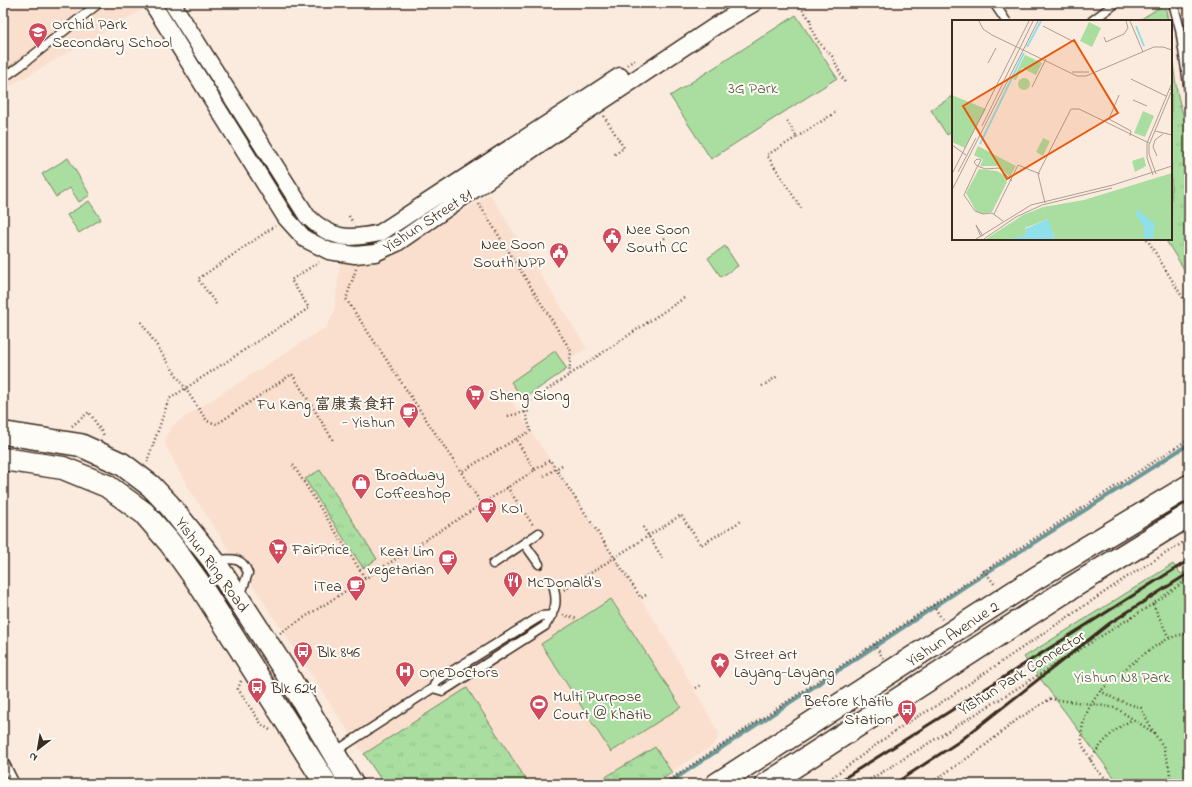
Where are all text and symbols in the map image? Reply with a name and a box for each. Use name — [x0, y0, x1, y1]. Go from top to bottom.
place label: Orchid Park Secondary School — [52, 13, 172, 55]
inset map — [952, 20, 1172, 240]
school or university icon: Orchid Park Secondary School — [27, 21, 49, 49]
park label: 3G Park — [728, 77, 779, 101]
street label: Yishun Street 81 — [379, 184, 478, 260]
place label: Nee Soon South CC — [626, 218, 690, 260]
public building icon: Nee Soon South CC — [601, 226, 623, 254]
place label: Nee Soon South NPP — [473, 233, 546, 275]
public building icon: Nee Soon South NPP — [548, 241, 570, 269]
supermarket icon: Sheng Siong — [464, 383, 486, 411]
place label: Sheng Siong — [489, 384, 570, 408]
place label: Fu Kang 富康素食轩 - Yishun — [256, 393, 395, 435]
cafe icon: Fu Kang 富康素食轩 - Yishun — [398, 401, 420, 429]
place label: Broadway Coffeeshop — [374, 464, 451, 506]
shop icon: Broadway Coffeeshop — [350, 472, 372, 500]
cafe icon: KOI — [476, 496, 498, 524]
place label: KOI — [501, 497, 523, 521]
street label: Yishun Ring Road — [169, 513, 254, 618]
supermarket icon: FairPrice — [267, 537, 289, 565]
place label: FairPrice — [291, 538, 350, 562]
place label: Keat Lim vegetarian — [367, 540, 434, 582]
cafe icon: Keat Lim vegetarian — [437, 548, 459, 576]
restaurant icon: McDonald's — [502, 570, 524, 598]
place label: McDonald's — [527, 571, 602, 595]
cafe icon: iTea — [345, 574, 367, 602]
place label: iTea — [314, 575, 342, 599]
street label: Yishun Avenue 2 — [902, 596, 1004, 674]
street label: Yishun Park Connector — [954, 625, 1090, 722]
bus stop icon: Blk 846 — [292, 640, 314, 668]
place label: Blk 846 — [316, 641, 360, 665]
place label: Street art Layang-Layang — [734, 643, 834, 685]
place icon: Street art Layang-Layang — [709, 651, 731, 679]
hospital icon: OneDoctors — [394, 660, 416, 688]
place label: OneDoctors — [419, 661, 499, 685]
park label: Yishun N8 Park — [1074, 666, 1171, 690]
bus stop icon: Blk 624 — [246, 676, 268, 704]
place label: Blk 624 — [270, 677, 316, 701]
place label: Multi Purpose Court @ Khatib — [553, 685, 652, 727]
place label: Before Khatib Station — [802, 690, 894, 732]
sports icon: Multi Purpose Court @ Khatib — [528, 693, 550, 721]
bus stop icon: Before Khatib Station — [896, 698, 918, 726]
north arrow — [18, 729, 58, 769]
text: N — [26, 748, 41, 765]

